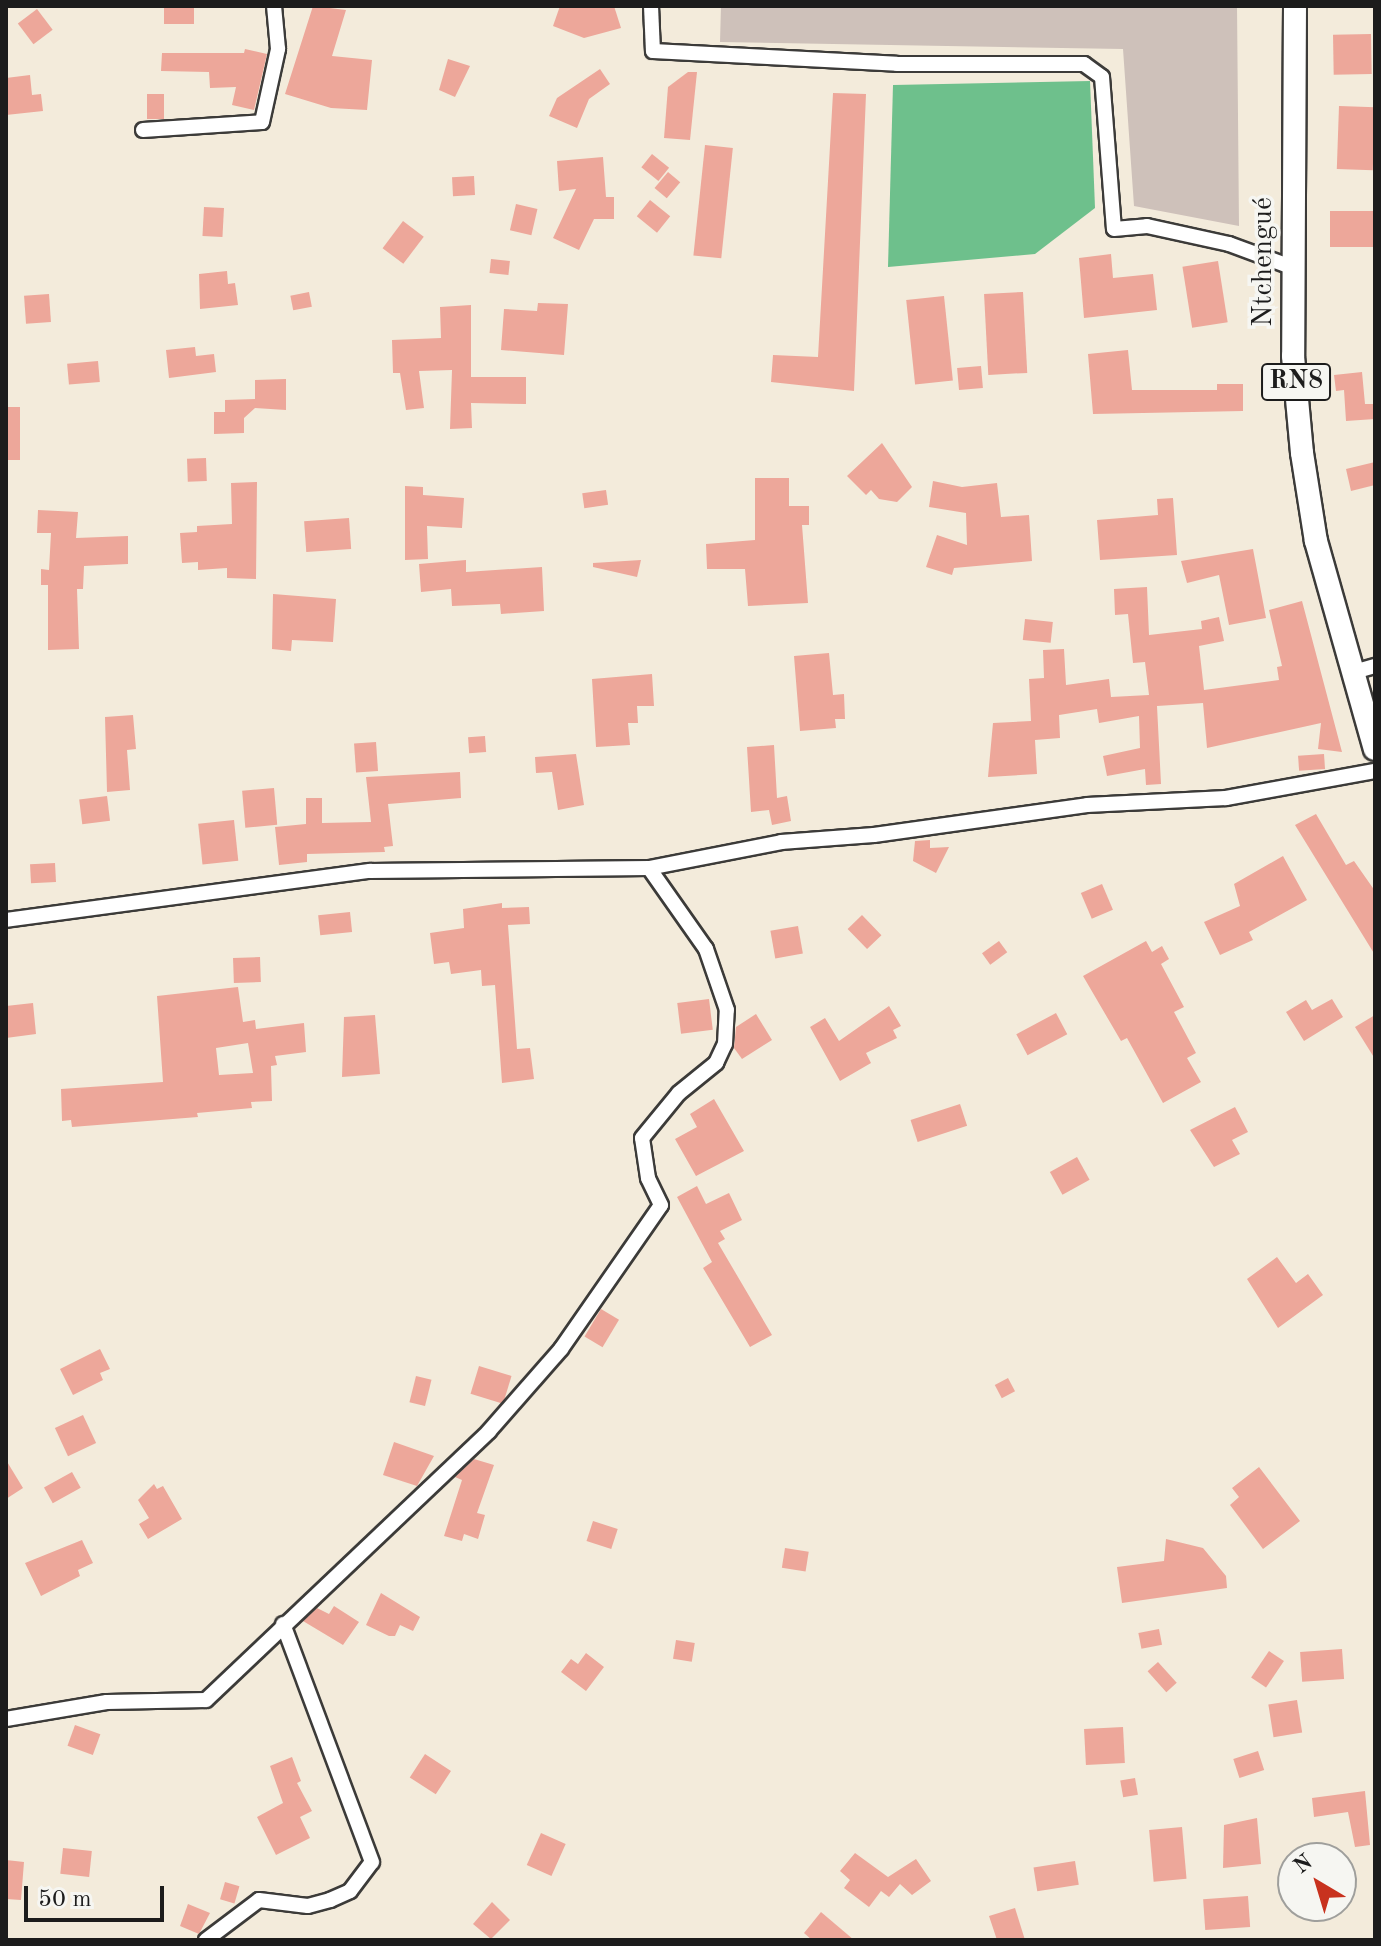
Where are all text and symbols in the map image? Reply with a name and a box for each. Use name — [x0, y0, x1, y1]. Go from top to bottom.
street label: Ntchengué — [1247, 197, 1281, 327]
road number: RN8 — [1260, 360, 1332, 404]
north arrow — [1277, 1842, 1357, 1922]
text: N — [1290, 1851, 1317, 1879]
scale bar — [28, 1870, 168, 1920]
text: 50 m — [38, 1888, 92, 1912]

